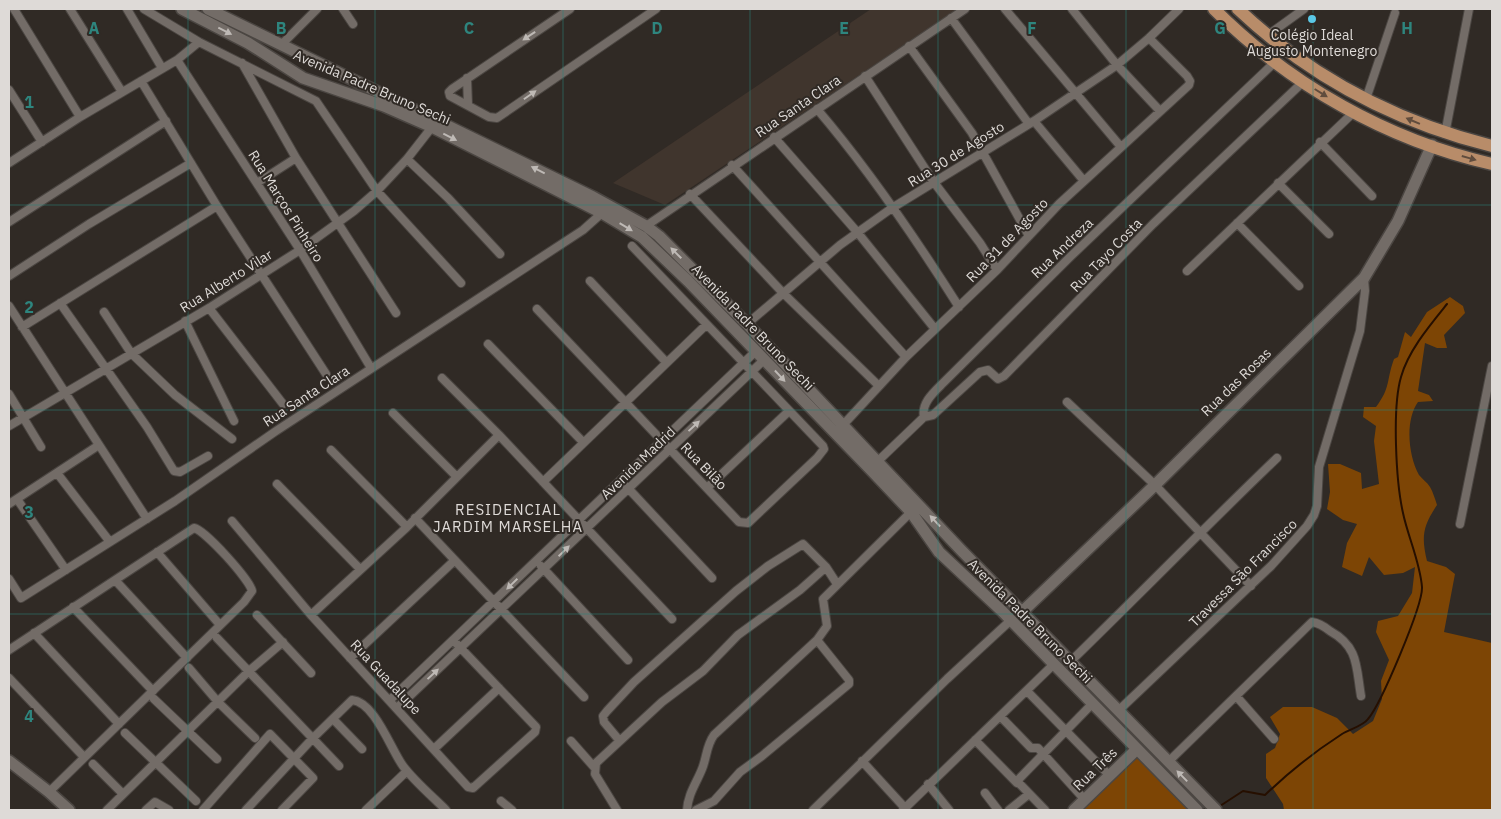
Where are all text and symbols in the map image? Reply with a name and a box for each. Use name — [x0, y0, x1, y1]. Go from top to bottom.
marker: Colégio Ideal Augusto Montenegro — [1306, 13, 1318, 25]
text: A — [89, 18, 100, 38]
text: B — [276, 18, 287, 38]
text: C — [464, 18, 474, 38]
text: D — [651, 18, 663, 38]
text: E — [839, 18, 849, 38]
text: F — [1027, 18, 1037, 38]
text: G — [1214, 18, 1226, 38]
text: H — [1401, 18, 1413, 38]
place label: Colégio Ideal Augusto Montenegro — [1247, 26, 1377, 60]
one-way arrow — [218, 27, 232, 35]
one-way arrow — [523, 31, 536, 41]
street label: Avenida Padre Bruno Sechi — [291, 46, 453, 128]
street label: Rua Santa Clara — [752, 70, 845, 141]
one-way arrow — [1314, 88, 1327, 98]
one-way arrow — [524, 90, 537, 100]
text: 1 — [24, 92, 34, 112]
street label: Rua 30 de Agosto — [904, 117, 1008, 191]
one-way arrow — [1406, 117, 1420, 125]
one-way arrow — [443, 133, 458, 141]
street label: Rua Marços Pinheiro — [244, 147, 328, 265]
one-way arrow — [1461, 154, 1477, 162]
one-way arrow — [530, 166, 545, 174]
street label: Rua 31 de Agosto — [962, 194, 1052, 286]
street label: Rua Andreza — [1027, 214, 1097, 282]
street label: Rua Tayo Costa — [1066, 214, 1146, 296]
one-way arrow — [620, 222, 633, 231]
street label: Rua Alberto Vilar — [176, 245, 276, 317]
one-way arrow — [670, 247, 682, 259]
street label: Avenida Padre Bruno Sechi — [688, 260, 818, 394]
text: 2 — [24, 297, 34, 317]
street label: Rua das Rosas — [1197, 344, 1275, 420]
street label: Rua Santa Clara — [259, 361, 353, 431]
one-way arrow — [774, 370, 786, 382]
one-way arrow — [687, 420, 699, 432]
street label: Avenida Madrid — [597, 423, 679, 503]
street label: Rua Bilão — [677, 438, 731, 494]
district label: RESIDENCIAL JARDIM MARSELHA — [433, 500, 583, 536]
text: 3 — [24, 502, 34, 522]
one-way arrow — [929, 515, 941, 527]
street label: Travessa São Francisco — [1185, 515, 1301, 631]
one-way arrow — [557, 545, 569, 557]
street label: Avenida Padre Bruno Sechi — [964, 555, 1096, 687]
one-way arrow — [506, 578, 518, 590]
street label: Rua Guadalupe — [347, 636, 426, 718]
one-way arrow — [426, 668, 438, 680]
text: 4 — [24, 706, 34, 726]
street label: Rua Três — [1069, 743, 1121, 794]
one-way arrow — [1176, 770, 1188, 782]

